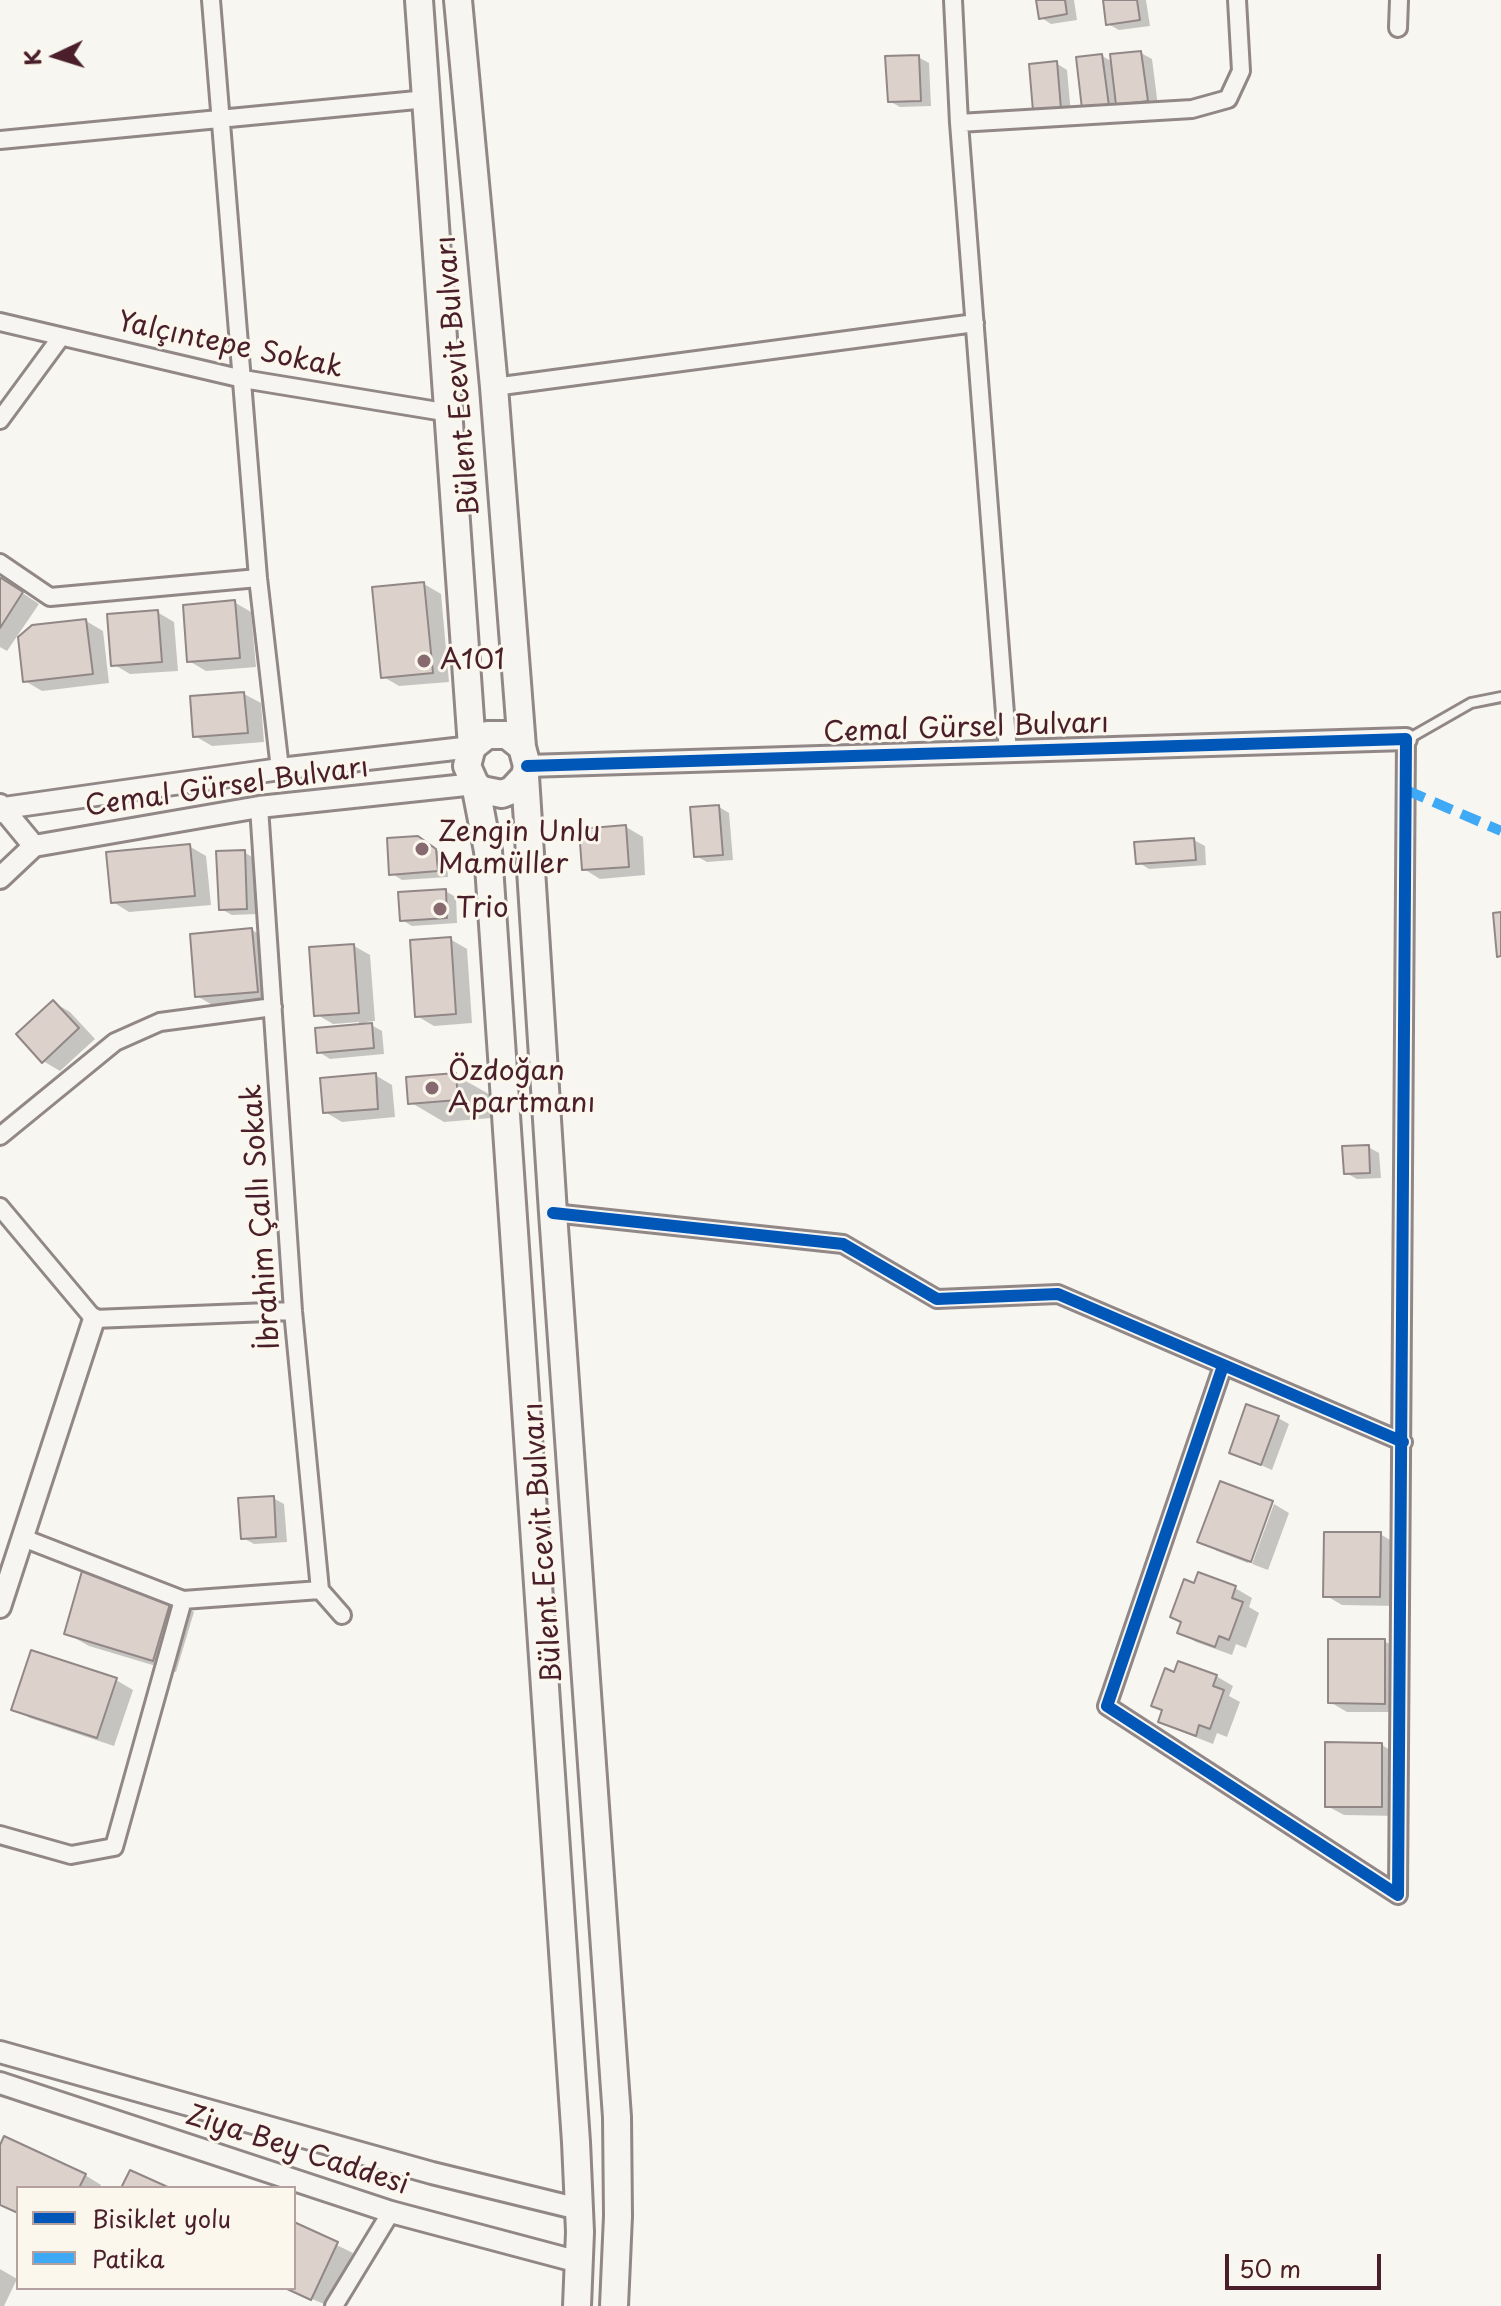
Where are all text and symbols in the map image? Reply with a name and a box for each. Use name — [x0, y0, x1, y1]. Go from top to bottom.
north arrow — [16, 16, 96, 96]
text: K — [15, 49, 49, 67]
street label: Bülent Ecevit Bulvarı — [430, 234, 488, 518]
street label: Yalçıntepe Sokak — [114, 306, 346, 386]
place label: A101 — [440, 644, 505, 678]
marker: A101 — [415, 652, 433, 670]
street label: Cemal Gürsel Bulvarı — [823, 707, 1109, 751]
street label: Cemal Gürsel Bulvarı — [83, 751, 371, 825]
place label: Zengin Unlu Mamüller — [438, 816, 600, 882]
marker: Zengin Unlu Mamüller — [413, 840, 431, 858]
place label: Trio — [456, 892, 509, 926]
marker: Trio — [431, 900, 449, 918]
place label: Özdoğan Apartmanı — [448, 1055, 595, 1121]
marker: Özdoğan Apartmanı — [423, 1079, 441, 1097]
street label: İbrahim Çallı Sokak — [236, 1083, 288, 1351]
street label: Bülent Ecevit Bulvarı — [517, 1401, 571, 1685]
street label: Ziya Bey Caddesi — [181, 2099, 413, 2203]
legend — [16, 2186, 296, 2290]
text: Bisiklet yolu — [92, 2200, 231, 2236]
scale bar — [1229, 2238, 1385, 2288]
text: Patika — [92, 2240, 165, 2276]
text: 50 m — [1239, 2250, 1301, 2286]

